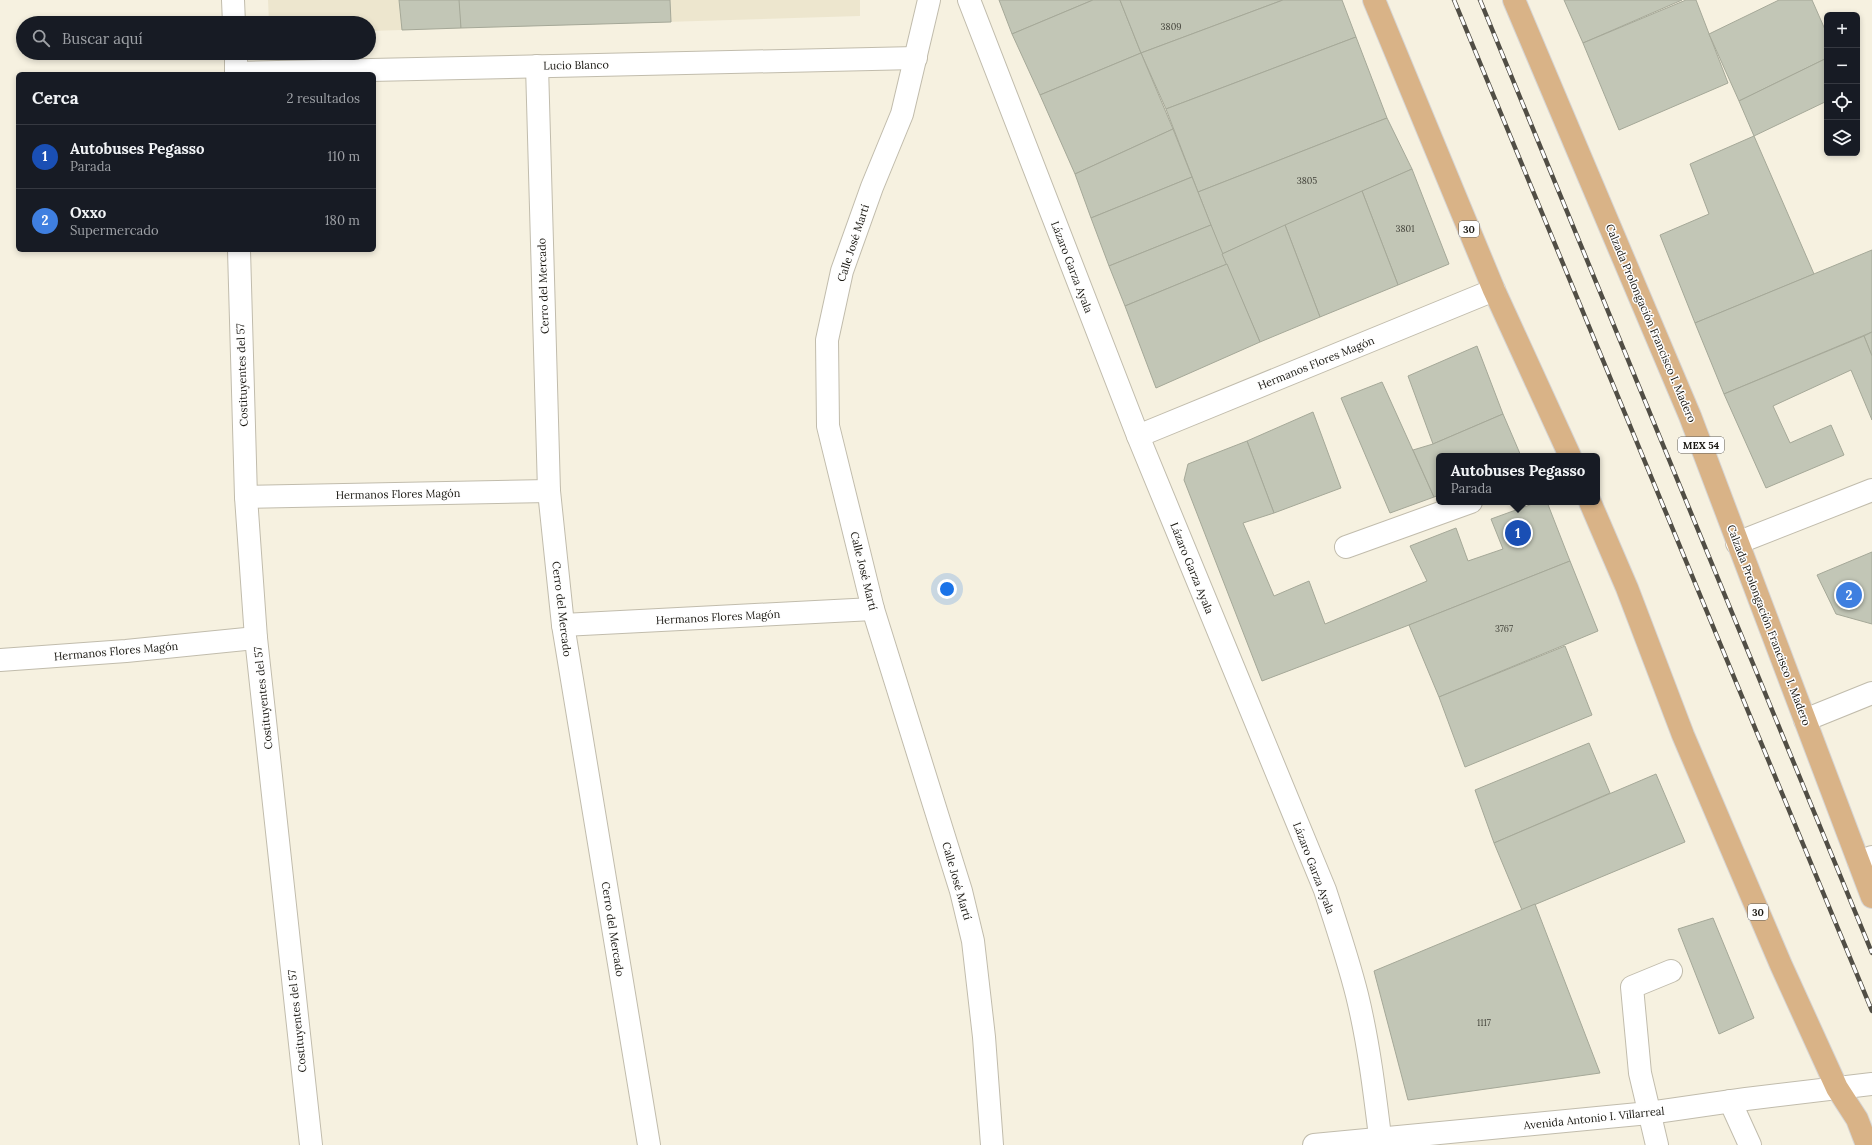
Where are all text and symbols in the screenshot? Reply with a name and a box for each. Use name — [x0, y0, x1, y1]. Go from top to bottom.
map controls — [1824, 12, 1860, 156]
button: + — [1824, 12, 1860, 48]
search box — [16, 16, 376, 60]
house number: 3809 — [1161, 21, 1181, 32]
icon: search — [30, 27, 52, 49]
text: Buscar aquí — [62, 29, 143, 48]
button: − — [1824, 48, 1860, 84]
street label: Lucio Blanco — [543, 57, 609, 73]
button: locate — [1824, 84, 1860, 120]
text: Cerca — [32, 87, 79, 109]
text: 2 resultados — [287, 90, 360, 107]
button: layers — [1824, 120, 1860, 156]
text: Autobuses Pegasso — [70, 139, 205, 158]
text: 1 — [42, 148, 48, 165]
text: 110 m — [327, 148, 360, 165]
text: Parada — [70, 158, 111, 175]
house number: 3805 — [1297, 175, 1317, 186]
text: Oxxo — [70, 203, 106, 222]
street label: Calle José Martí — [834, 203, 872, 283]
text: 2 — [42, 212, 48, 229]
text: 180 m — [325, 212, 360, 229]
street label: Lázaro Garza Ayala — [1048, 219, 1096, 315]
road number: 30 — [1459, 221, 1479, 237]
text: Supermercado — [70, 222, 159, 239]
street label: Calzada Prolongación Francisco I. Madero — [1603, 222, 1699, 424]
house number: 3801 — [1396, 223, 1414, 234]
street label: Cerro del Mercado — [534, 238, 552, 334]
street label: Costituyentes del 57 — [233, 323, 251, 427]
street label: Hermanos Flores Magón — [1256, 333, 1377, 393]
road number: MEX 54 — [1678, 437, 1724, 453]
popup — [1436, 453, 1600, 505]
text: Autobuses Pegasso — [1451, 461, 1585, 480]
text: Parada — [1451, 480, 1492, 497]
street label: Hermanos Flores Magón — [336, 486, 461, 502]
pin: 1 — [1505, 518, 1531, 548]
street label: Lázaro Garza Ayala — [1167, 520, 1217, 616]
street label: Calzada Prolongación Francisco I. Madero — [1724, 522, 1814, 728]
street label: Calle José Martí — [847, 530, 881, 612]
street label: Cerro del Mercado — [549, 560, 575, 658]
your location — [937, 579, 957, 599]
pin: 2 — [1836, 580, 1862, 610]
street label: Hermanos Flores Magón — [655, 607, 781, 627]
house number: 3767 — [1495, 623, 1513, 634]
street label: Hermanos Flores Magón — [53, 639, 179, 663]
street label: Costituyentes del 57 — [251, 646, 275, 750]
street label: Lázaro Garza Ayala — [1290, 820, 1338, 916]
street label: Calle José Martí — [939, 840, 975, 922]
street label: Cerro del Mercado — [599, 880, 627, 978]
road number: 30 — [1748, 904, 1768, 920]
street label: Costituyentes del 57 — [285, 969, 309, 1073]
house number: 1117 — [1477, 1017, 1491, 1028]
street label: Avenida Antonio I. Villarreal — [1522, 1104, 1665, 1132]

